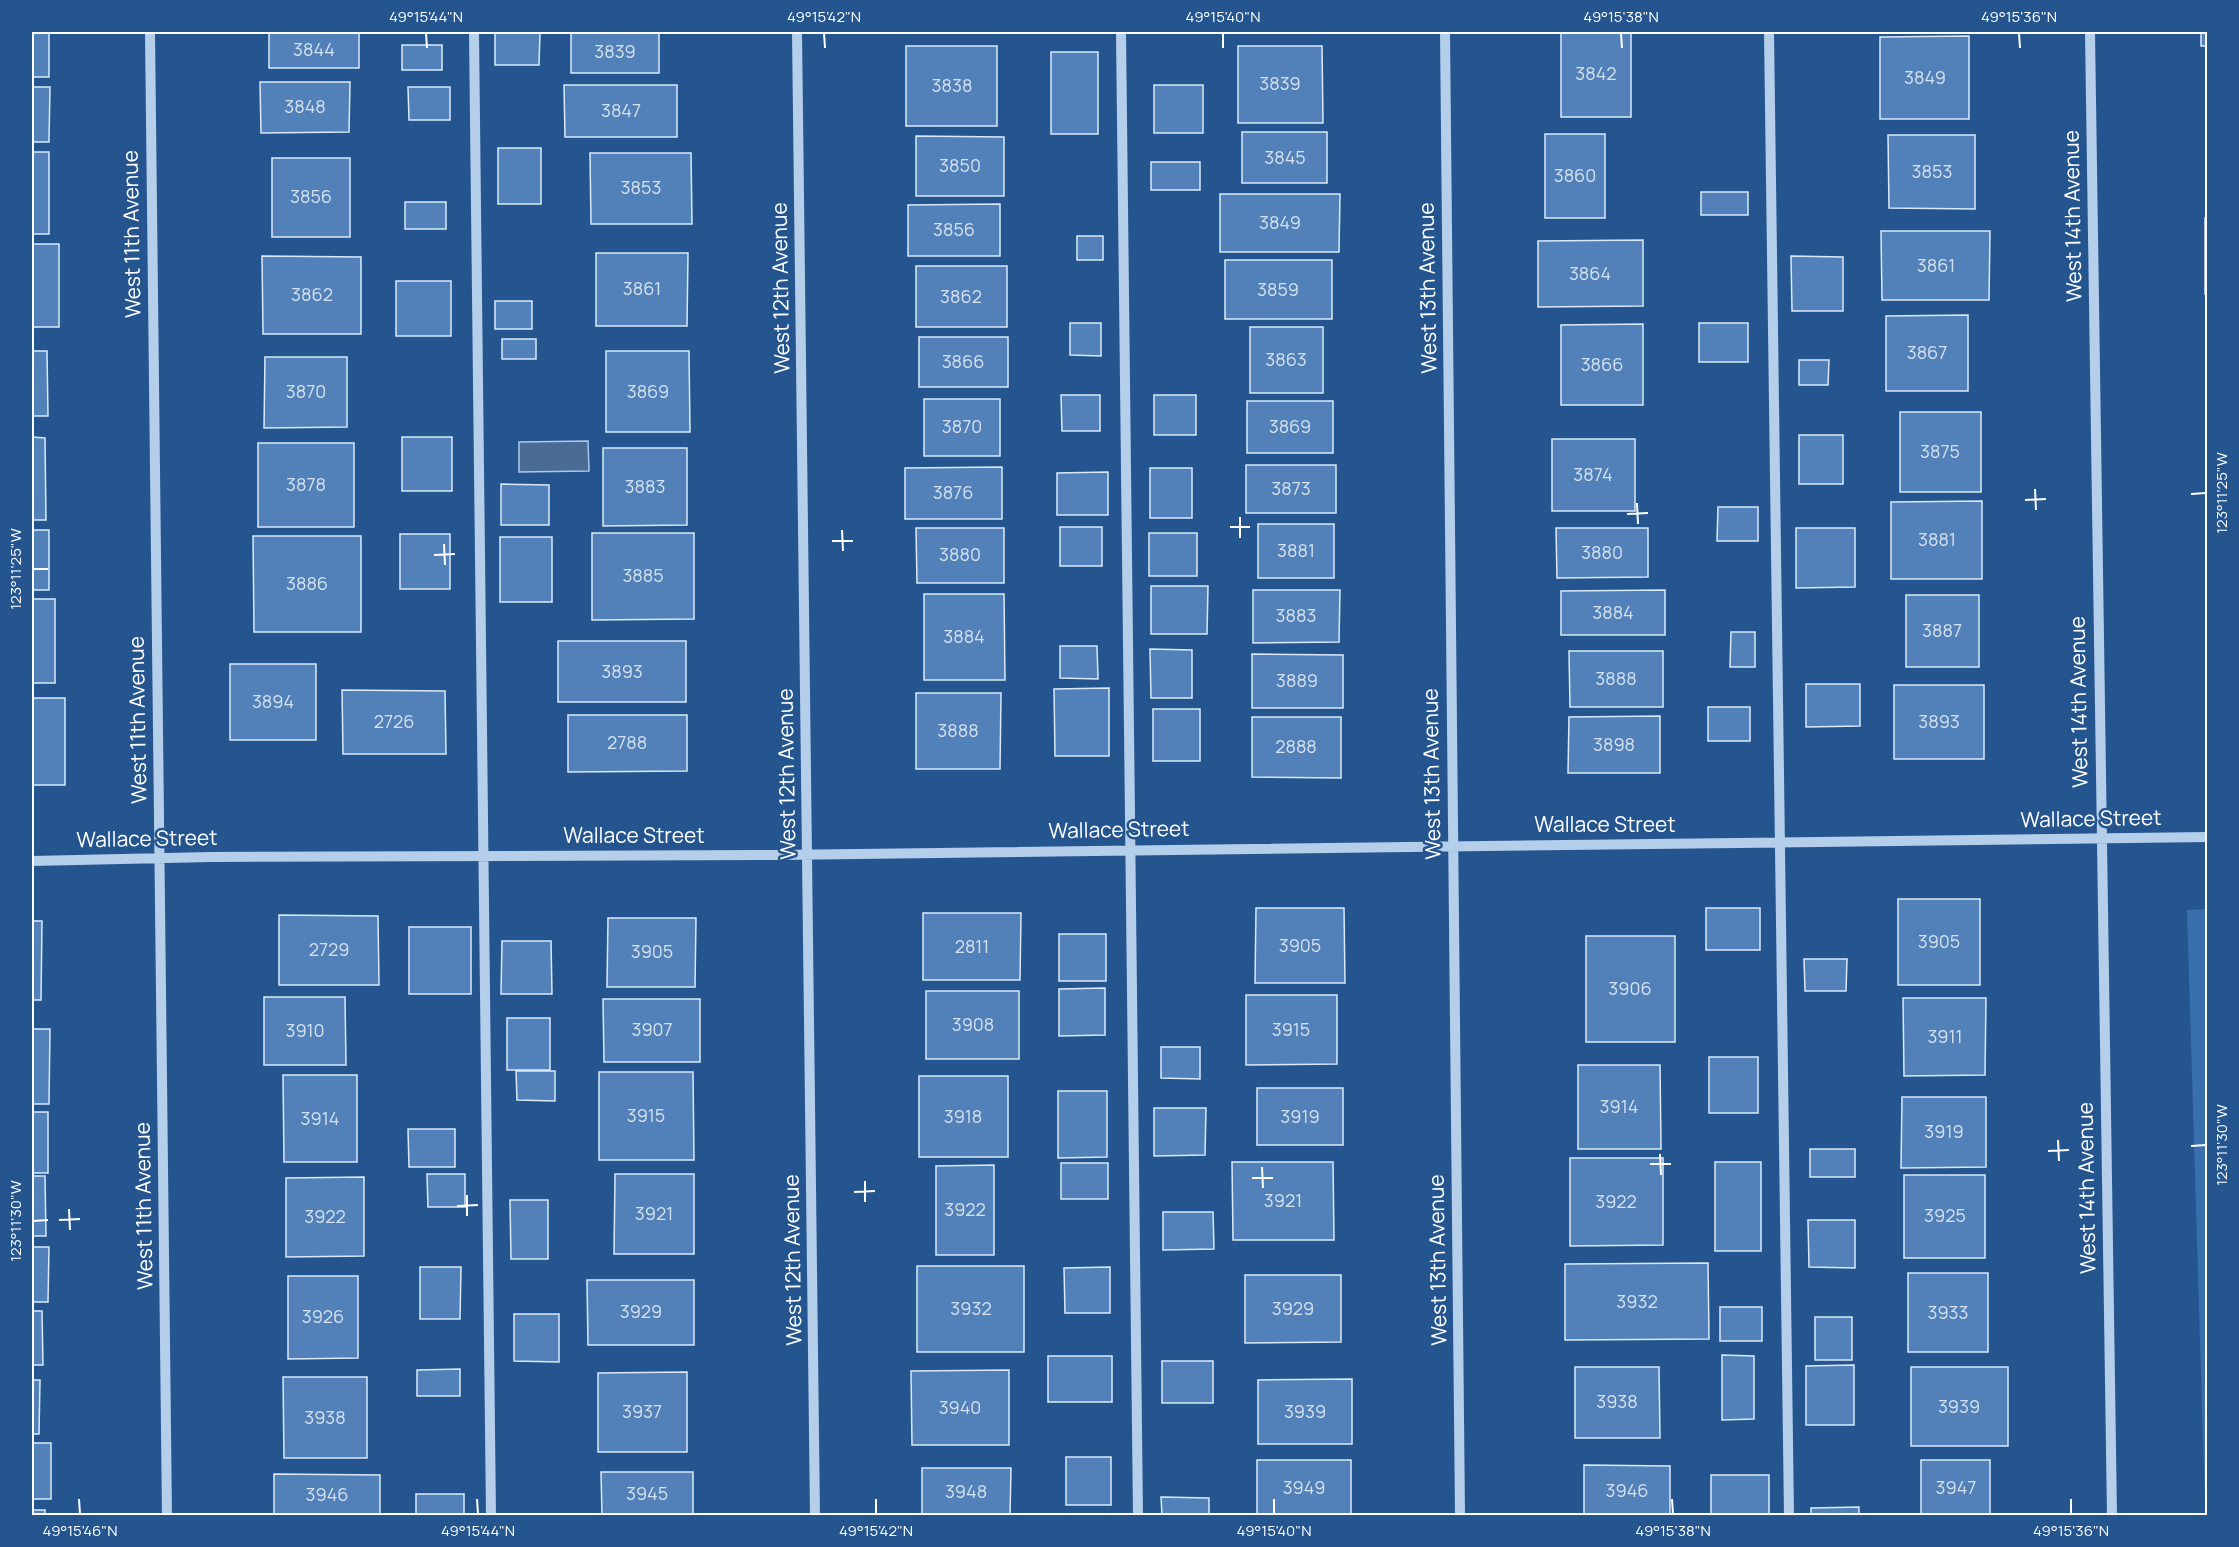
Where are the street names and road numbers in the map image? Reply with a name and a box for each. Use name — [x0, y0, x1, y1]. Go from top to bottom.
street label: West 14th Avenue — [2057, 130, 2087, 302]
street label: West 11th Avenue — [116, 150, 146, 318]
street label: West 12th Avenue — [765, 202, 795, 374]
street label: West 13th Avenue — [1412, 202, 1442, 374]
street label: West 14th Avenue — [2063, 616, 2093, 788]
street label: West 11th Avenue — [122, 636, 152, 804]
street label: West 12th Avenue — [771, 688, 801, 860]
street label: West 13th Avenue — [1416, 688, 1446, 860]
street label: Wallace Street — [2020, 803, 2162, 833]
street label: Wallace Street — [1534, 810, 1676, 838]
street label: Wallace Street — [1048, 814, 1190, 844]
street label: Wallace Street — [563, 821, 705, 849]
street label: Wallace Street — [76, 823, 218, 853]
street label: West 14th Avenue — [2071, 1102, 2101, 1274]
street label: West 11th Avenue — [128, 1122, 158, 1290]
street label: West 12th Avenue — [777, 1174, 807, 1346]
street label: West 13th Avenue — [1422, 1174, 1452, 1346]

